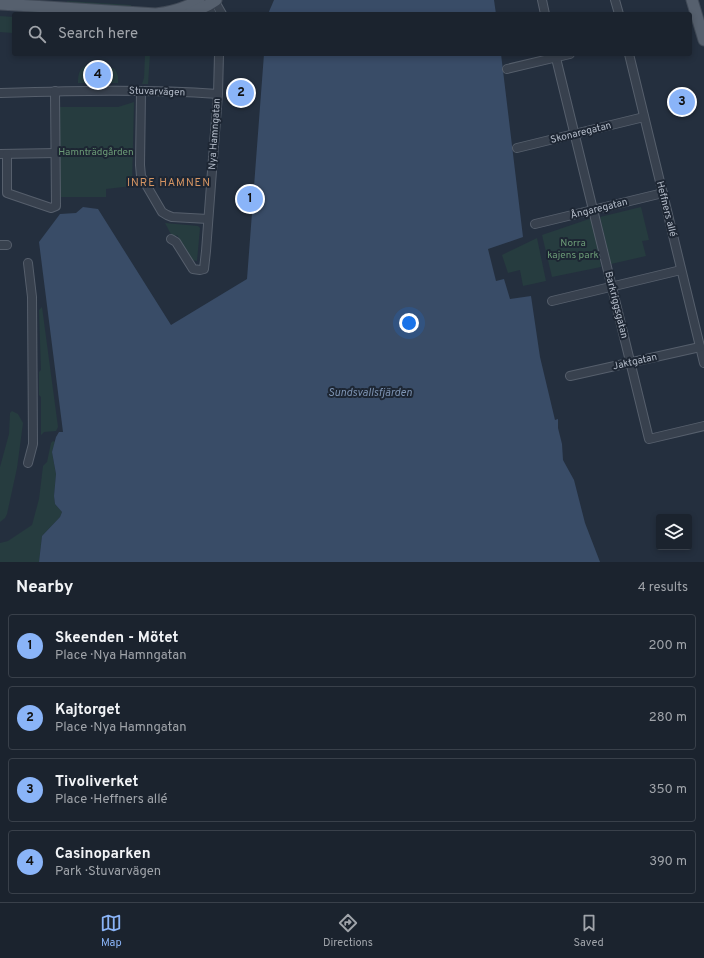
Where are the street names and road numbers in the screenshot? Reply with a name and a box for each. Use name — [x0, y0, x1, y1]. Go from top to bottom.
street label: Stuvarvägen — [129, 85, 185, 99]
street label: Nya Hamngatan — [206, 98, 224, 170]
street label: Skonaregatan — [549, 119, 613, 147]
street label: Heffners allé — [653, 180, 679, 238]
street label: Ångaregatan — [569, 196, 629, 222]
street label: Barkriggsgatan — [601, 270, 631, 340]
street label: Jaktgatan — [612, 351, 658, 373]

